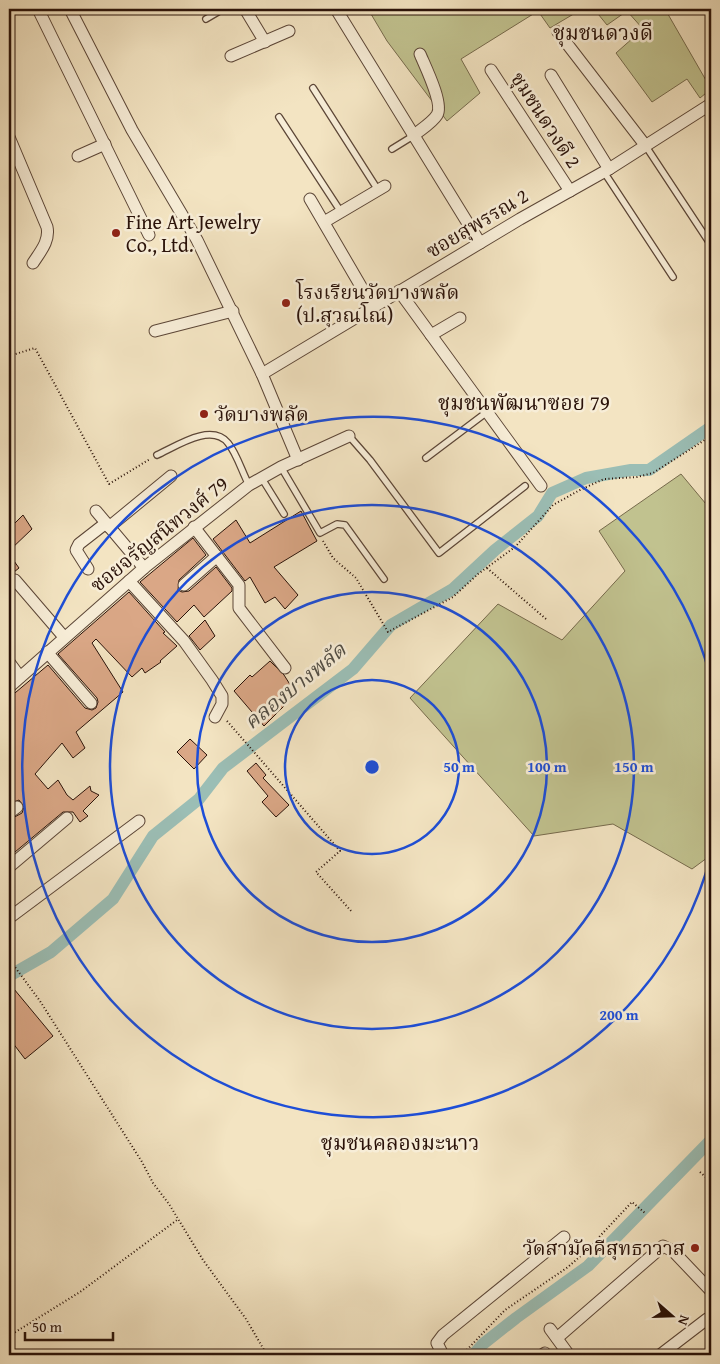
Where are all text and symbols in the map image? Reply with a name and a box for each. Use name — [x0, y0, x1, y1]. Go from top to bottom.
district label: ชุมชนดวงดี — [553, 17, 653, 48]
street label: ชุมชนดวงดี 2 — [504, 66, 588, 174]
street label: ซอยสุพรรณ 2 — [420, 181, 533, 265]
place label: Fine Art Jewelry Co., Ltd. — [126, 207, 261, 259]
marker: Fine Art Jewelry Co., Ltd. — [110, 227, 122, 239]
place label: โรงเรียนวัดบางพลัด (ป.สุวณโณ) — [295, 277, 459, 329]
marker: โรงเรียนวัดบางพลัด (ป.สุวณโณ) — [280, 297, 292, 309]
district label: ชุมชนพัฒนาซอย 79 — [438, 387, 610, 418]
place label: วัดบางพลัด — [214, 399, 309, 428]
marker: วัดบางพลัด — [198, 408, 210, 420]
street label: ซอยจรัญสนิทวงศ์ 79 — [83, 469, 234, 598]
water label: คลองบางพลัด — [237, 634, 353, 737]
text: 50 m — [443, 756, 475, 777]
text: 100 m — [527, 756, 567, 777]
text: 150 m — [614, 756, 654, 777]
centre of rings — [363, 758, 381, 776]
text: 200 m — [599, 1004, 639, 1025]
district label: ชุมชนคลองมะนาว — [321, 1127, 479, 1158]
place label: วัดสามัคคีสุทธาวาส — [522, 1233, 685, 1262]
marker: วัดสามัคคีสุทธาวาส — [689, 1242, 701, 1254]
north arrow — [648, 1292, 698, 1342]
scale bar — [25, 1309, 112, 1341]
text: N — [673, 1313, 695, 1329]
text: 50 m — [32, 1316, 63, 1337]

